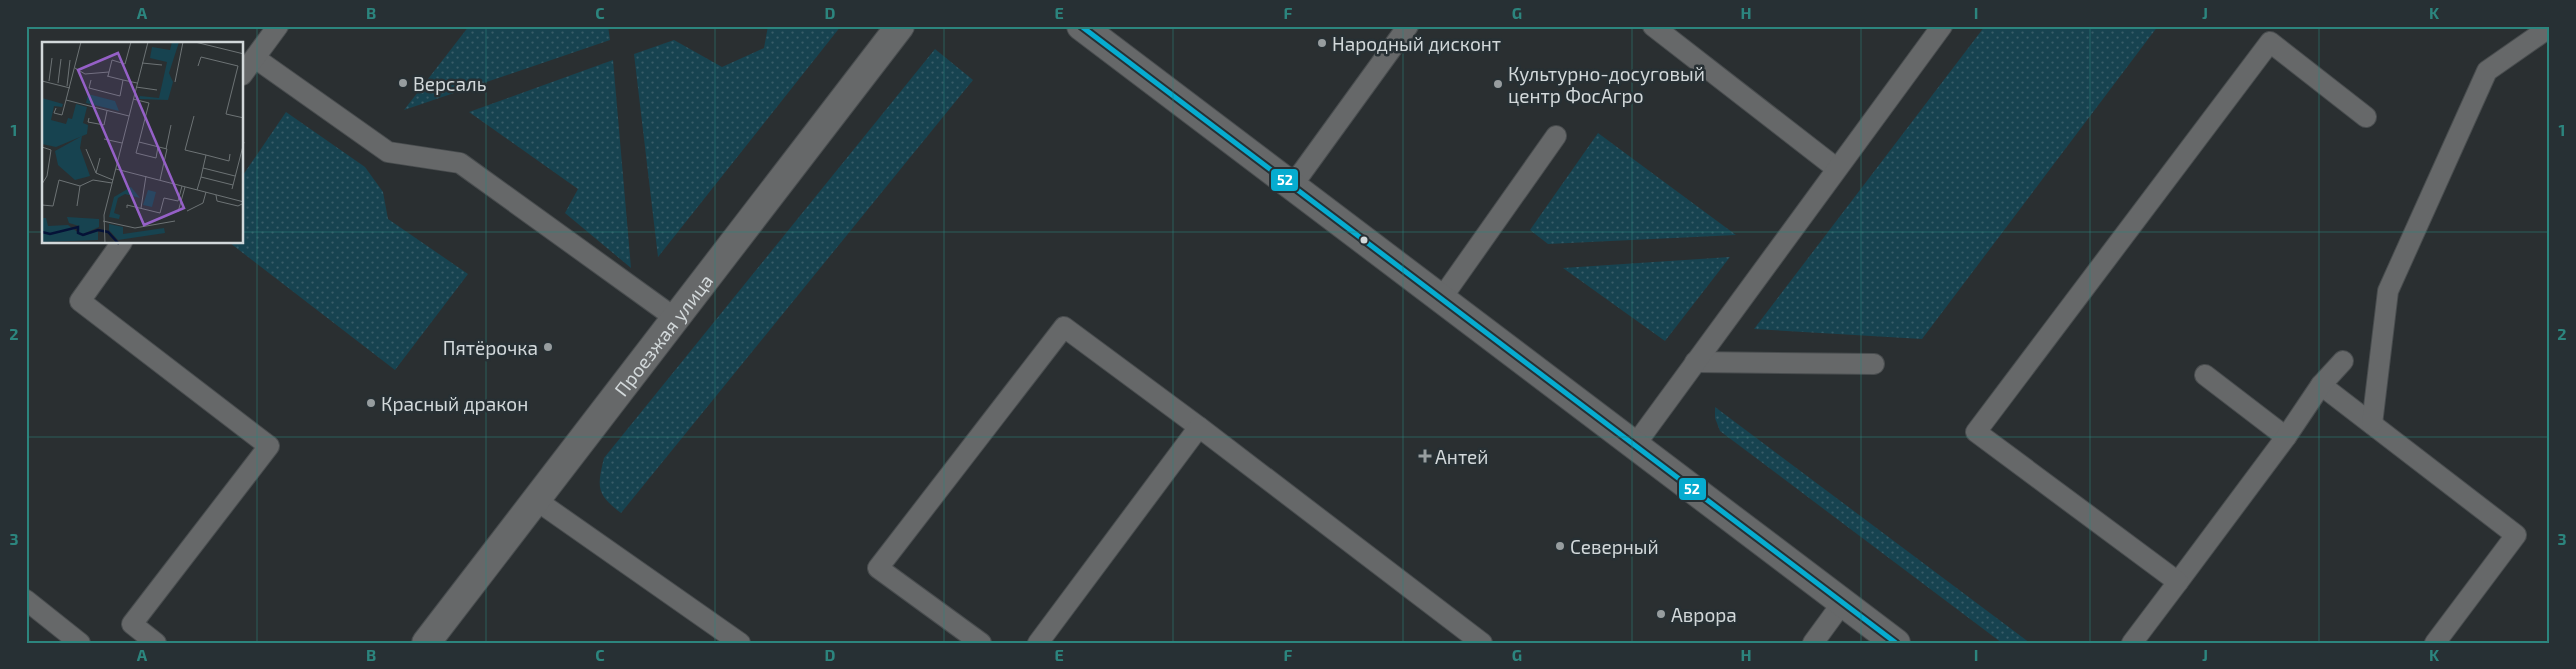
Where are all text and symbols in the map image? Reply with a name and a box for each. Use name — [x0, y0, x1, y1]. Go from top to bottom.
text: A — [137, 3, 148, 22]
text: B — [366, 3, 376, 22]
text: C — [595, 3, 605, 22]
text: D — [825, 3, 836, 22]
text: E — [1054, 3, 1064, 22]
text: F — [1284, 3, 1293, 22]
text: G — [1512, 3, 1522, 22]
text: H — [1740, 3, 1752, 22]
text: I — [1974, 3, 1978, 22]
text: J — [2202, 3, 2208, 22]
text: K — [2429, 3, 2440, 22]
place label: Народный дисконт — [1332, 32, 1501, 55]
marker: Народный дисконт — [1316, 37, 1328, 49]
inset map — [42, 42, 244, 244]
place label: Культурно-досуговый центр ФосАгро — [1508, 62, 1705, 107]
place label: Версаль — [413, 72, 486, 95]
marker: Версаль — [397, 77, 409, 89]
marker: Культурно-досуговый центр ФосАгро — [1492, 78, 1504, 90]
text: 1 — [11, 120, 17, 139]
text: 1 — [2559, 120, 2565, 139]
line badge: 52 — [1270, 168, 1299, 192]
text: 52 — [1277, 171, 1293, 188]
unlabelled marker — [1359, 235, 1369, 245]
street label: Проезжая улица — [609, 269, 717, 400]
text: 2 — [9, 324, 19, 343]
text: 2 — [2557, 324, 2567, 343]
place label: Пятёрочка — [443, 336, 538, 359]
marker: Пятёрочка — [542, 341, 554, 353]
place label: Красный дракон — [381, 392, 528, 415]
marker: Красный дракон — [365, 397, 377, 409]
place label: Антей — [1435, 445, 1488, 468]
marker: Антей — [1419, 450, 1431, 462]
line badge: 52 — [1678, 477, 1707, 501]
text: 52 — [1684, 480, 1700, 497]
text: 3 — [9, 529, 19, 548]
text: 3 — [2557, 529, 2567, 548]
place label: Северный — [1570, 535, 1659, 558]
marker: Северный — [1554, 540, 1566, 552]
place label: Аврора — [1671, 603, 1737, 626]
marker: Аврора — [1655, 608, 1667, 620]
text: A — [137, 645, 148, 664]
text: B — [366, 645, 376, 664]
text: C — [595, 645, 605, 664]
text: D — [825, 645, 836, 664]
text: E — [1054, 645, 1064, 664]
text: F — [1284, 645, 1293, 664]
text: G — [1512, 645, 1522, 664]
text: H — [1740, 645, 1752, 664]
text: I — [1974, 645, 1978, 664]
text: J — [2202, 645, 2208, 664]
text: K — [2429, 645, 2440, 664]

